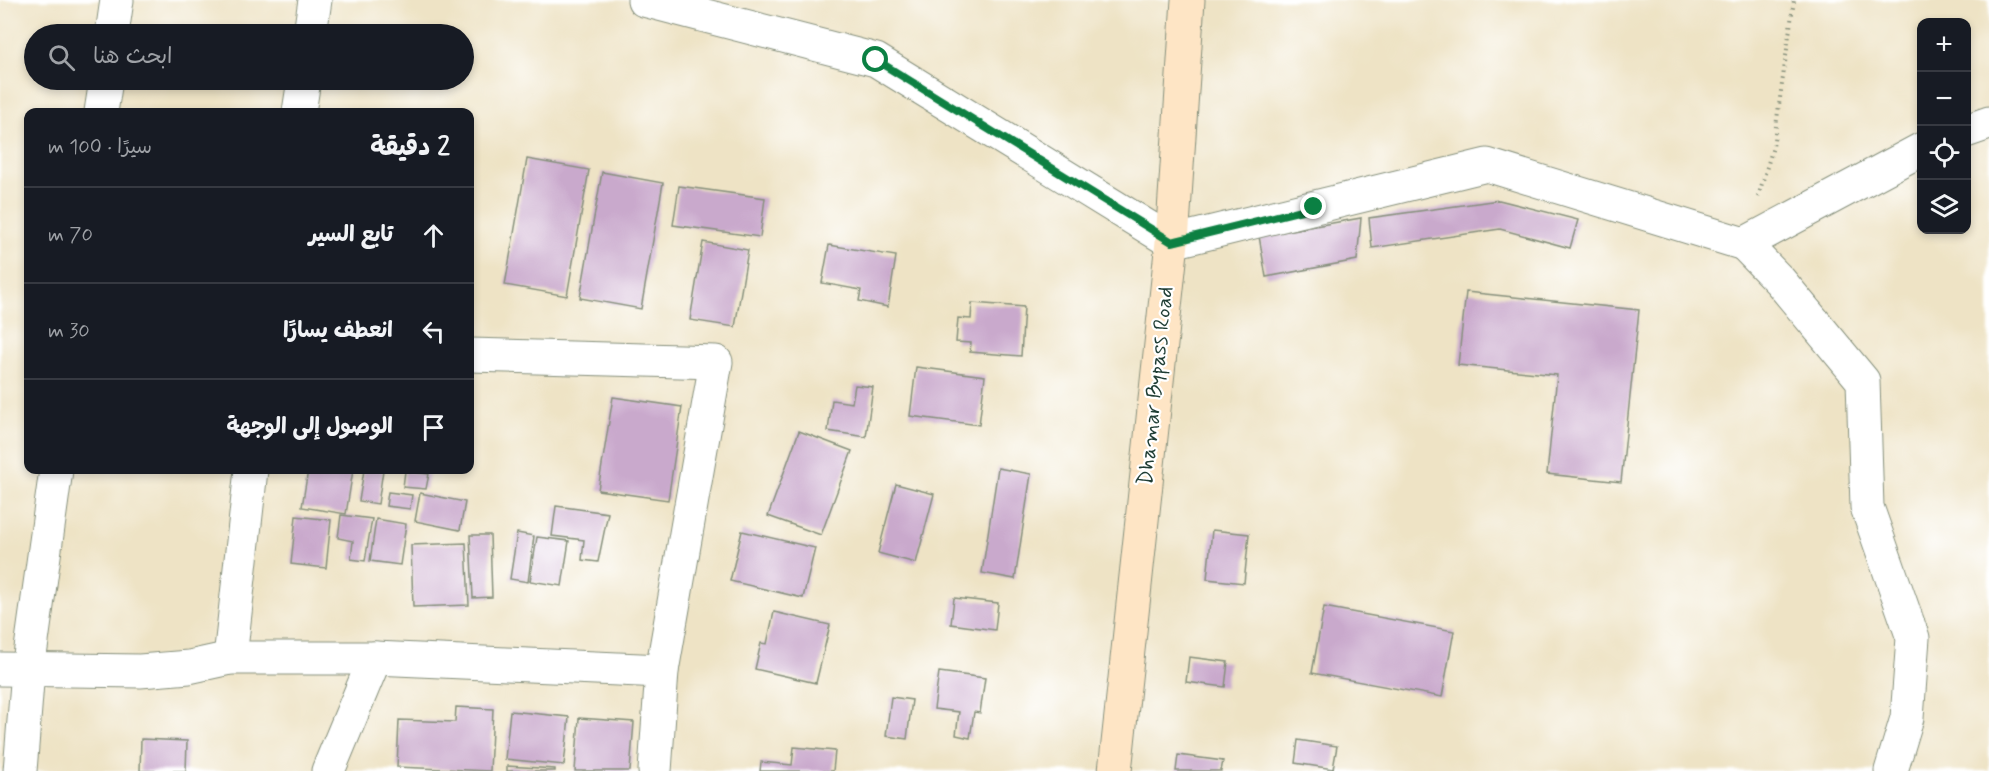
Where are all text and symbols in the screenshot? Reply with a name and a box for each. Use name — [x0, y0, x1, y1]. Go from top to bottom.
map controls — [1917, 18, 1971, 234]
button: + — [1917, 18, 1971, 72]
search box — [24, 24, 474, 90]
icon: search — [45, 41, 78, 74]
text: ابحث هنا — [93, 43, 173, 71]
route start — [862, 46, 888, 72]
button: − — [1917, 72, 1971, 126]
button: locate — [1917, 126, 1971, 180]
text: 2 دقيقة — [370, 131, 450, 165]
text: سيرًا · 100 m — [48, 134, 152, 161]
button: layers — [1917, 180, 1971, 234]
route end — [1300, 193, 1326, 219]
icon: ahead — [417, 219, 450, 252]
text: تابع السير — [309, 221, 393, 249]
text: 70 m — [48, 222, 93, 249]
street label: Dhamar Bypass Road — [1132, 285, 1180, 487]
icon: left — [417, 315, 450, 348]
text: انعطف يسارًا — [283, 317, 393, 345]
text: 30 m — [48, 318, 90, 345]
icon: arrive — [417, 411, 450, 444]
text: الوصول إلى الوجهة — [226, 413, 393, 441]

